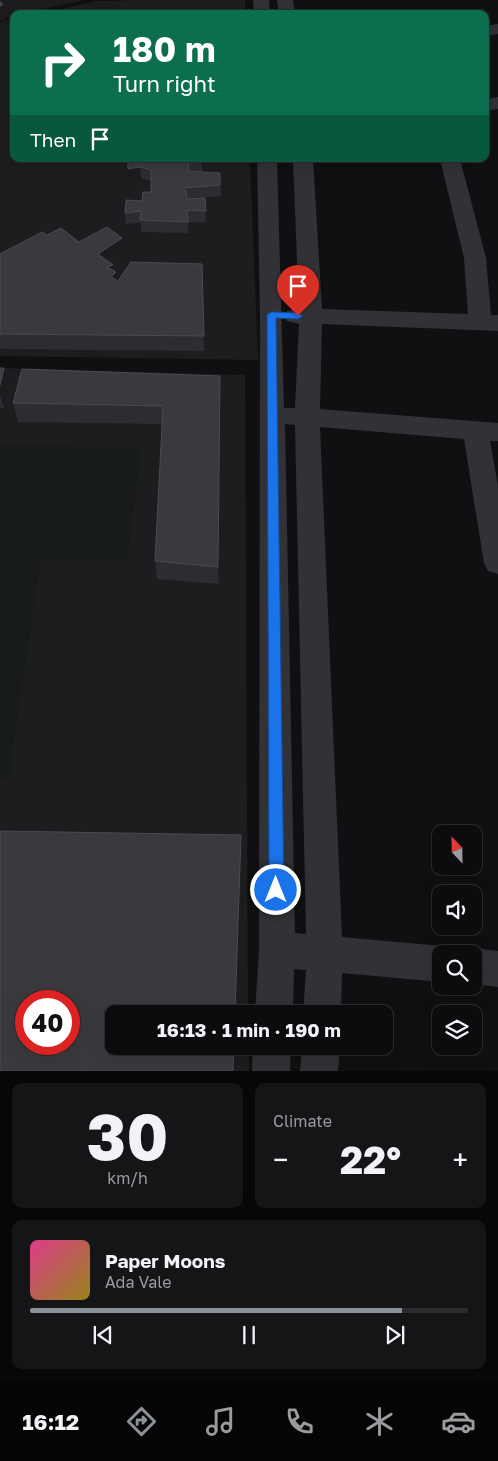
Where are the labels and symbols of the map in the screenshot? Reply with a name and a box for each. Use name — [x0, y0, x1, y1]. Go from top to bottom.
pin — [277, 265, 319, 316]
north arrow — [432, 825, 482, 875]
position arrow — [249, 863, 301, 915]
speed limit sign: 40 — [15, 990, 80, 1055]

